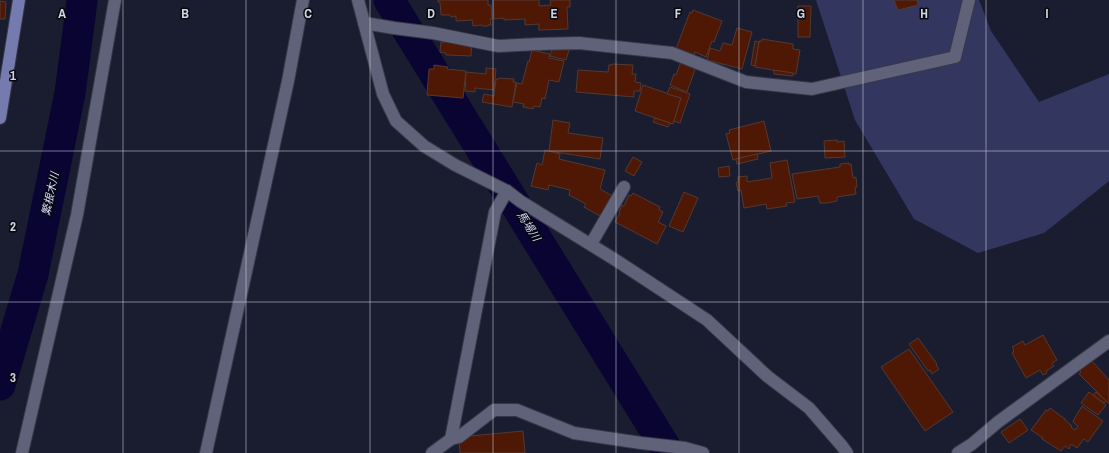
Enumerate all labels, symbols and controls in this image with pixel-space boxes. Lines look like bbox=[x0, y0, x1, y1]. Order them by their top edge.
text: A bbox=[58, 5, 66, 22]
text: B bbox=[181, 5, 189, 22]
text: C bbox=[304, 5, 312, 22]
text: D bbox=[427, 5, 435, 22]
text: E bbox=[550, 5, 558, 22]
text: F bbox=[675, 5, 682, 22]
text: G bbox=[797, 5, 805, 22]
text: H bbox=[920, 5, 928, 22]
text: I bbox=[1046, 5, 1049, 22]
text: 1 bbox=[10, 67, 16, 84]
water label: 繁根木川 bbox=[39, 170, 62, 217]
water label: 馬場川 bbox=[514, 208, 544, 245]
text: 2 bbox=[10, 218, 16, 235]
text: 3 bbox=[10, 369, 16, 386]

